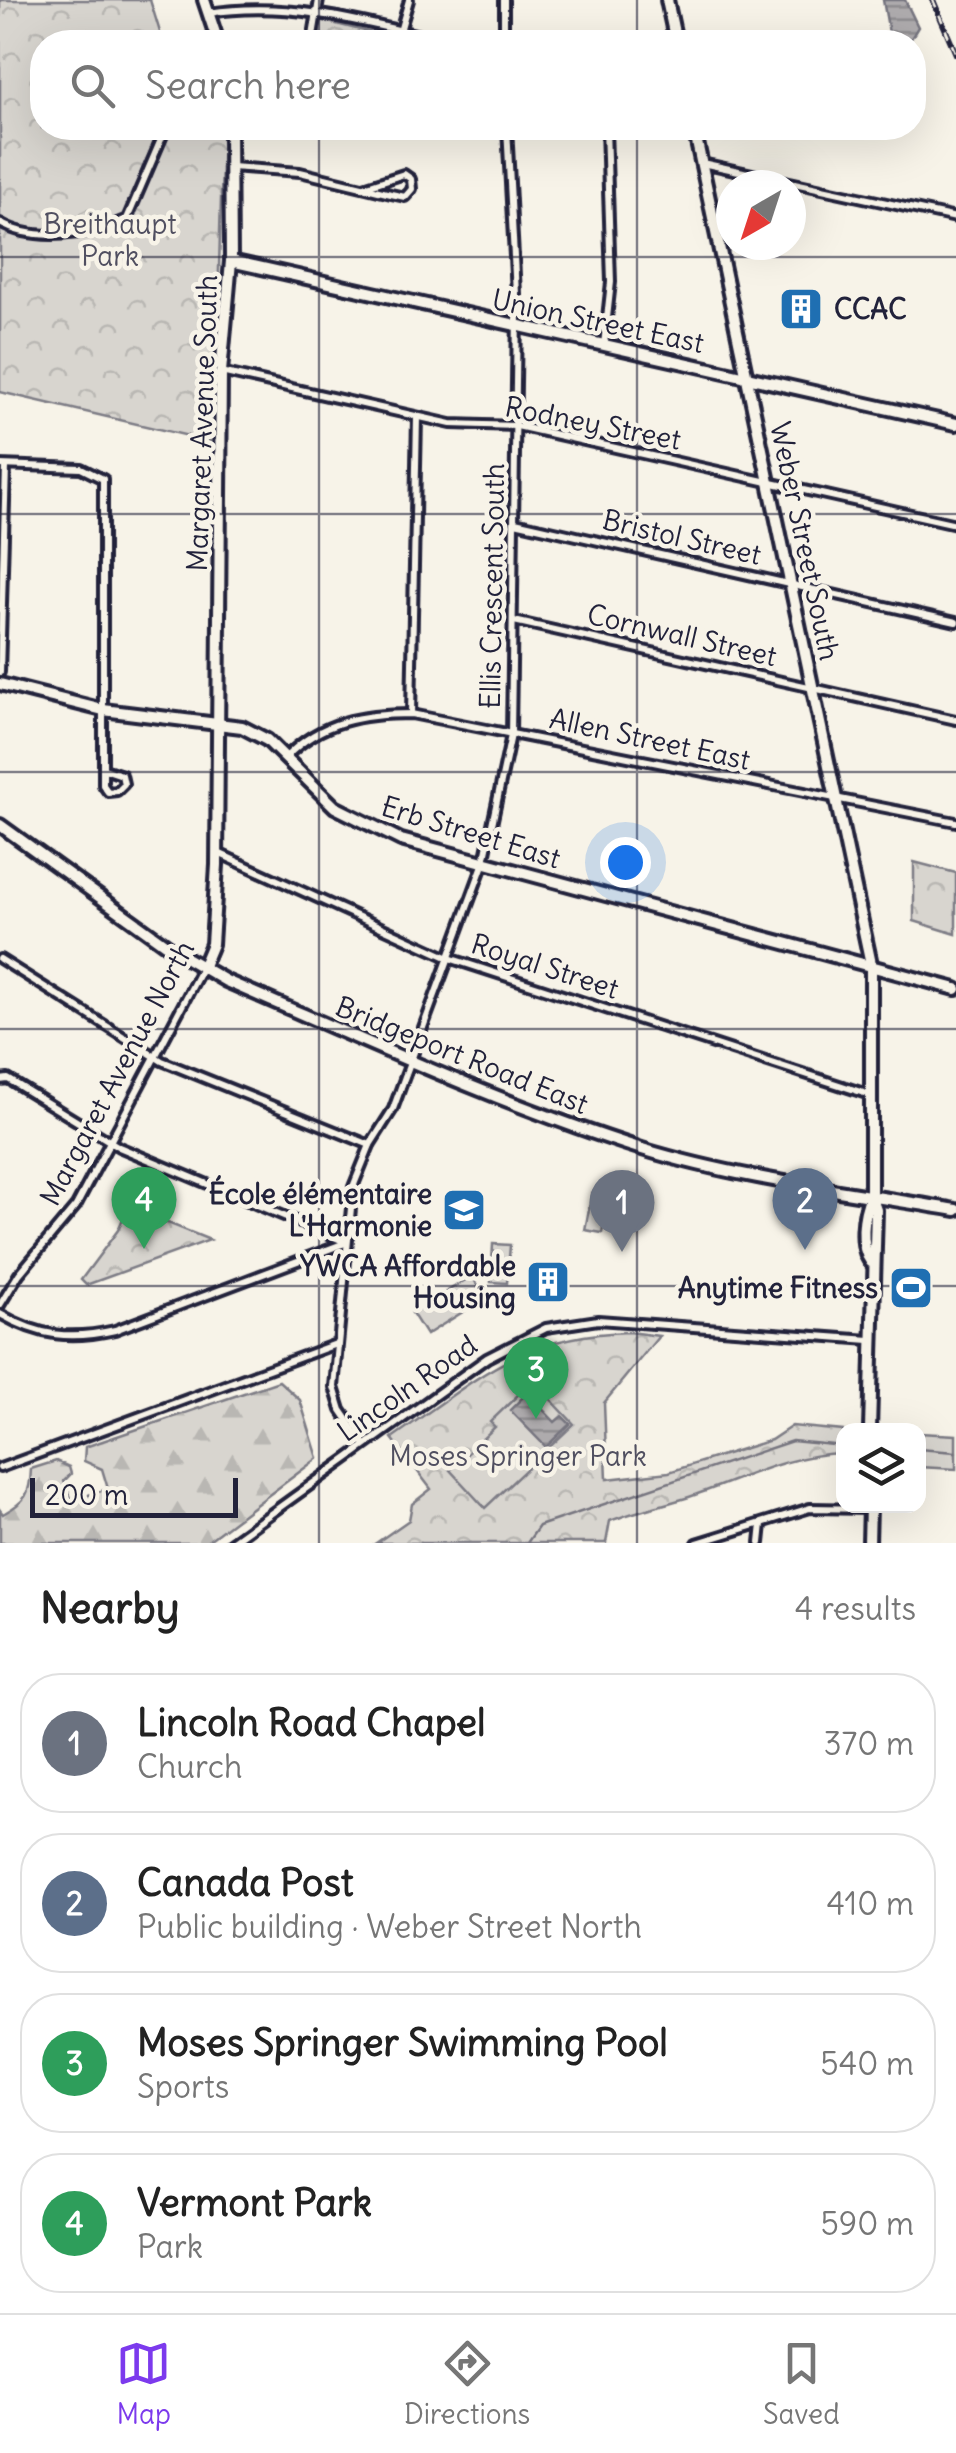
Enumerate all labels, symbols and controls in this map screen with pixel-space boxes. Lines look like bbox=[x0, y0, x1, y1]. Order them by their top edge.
search box bbox=[30, 30, 926, 140]
icon: search bbox=[65, 58, 120, 113]
text: Search here bbox=[145, 62, 351, 109]
north arrow bbox=[716, 170, 806, 260]
park label: Breithaupt Park bbox=[43, 206, 177, 274]
street label: Margaret Avenue South bbox=[179, 274, 225, 572]
street label: Union Street East bbox=[489, 281, 707, 361]
building icon: CCAC bbox=[778, 286, 824, 332]
place label: CCAC bbox=[834, 291, 907, 327]
street label: Rodney Street bbox=[502, 388, 684, 458]
street label: Weber Street South bbox=[762, 419, 848, 663]
street label: Ellis Crescent South bbox=[472, 463, 512, 709]
street label: Bristol Street bbox=[599, 501, 765, 573]
street label: Cornwall Street bbox=[584, 596, 780, 674]
street label: Allen Street East bbox=[546, 700, 754, 778]
street label: Erb Street East bbox=[377, 788, 565, 876]
your location bbox=[600, 837, 651, 888]
street label: Royal Street bbox=[467, 925, 623, 1007]
street label: Margaret Avenue North bbox=[32, 934, 202, 1212]
street label: Bridgeport Road East bbox=[331, 988, 593, 1122]
pin: 4 bbox=[112, 1166, 176, 1249]
pin: 2 bbox=[772, 1168, 838, 1250]
pin: 1 bbox=[590, 1170, 654, 1252]
place label: École élémentaire L'Harmonie bbox=[209, 1175, 432, 1244]
school or university icon: École élémentaire L'Harmonie bbox=[441, 1187, 487, 1233]
place label: YWCA Affordable Housing bbox=[299, 1248, 516, 1316]
building icon: YWCA Affordable Housing bbox=[525, 1259, 571, 1305]
sports icon: Anytime Fitness bbox=[888, 1265, 934, 1311]
place label: Anytime Fitness bbox=[678, 1270, 878, 1306]
street label: Lincoln Road bbox=[330, 1327, 484, 1449]
pin: 3 bbox=[504, 1336, 568, 1419]
map controls bbox=[836, 1423, 926, 1513]
button: layers bbox=[836, 1423, 926, 1513]
park label: Moses Springer Park bbox=[389, 1438, 647, 1474]
scale bar bbox=[30, 1473, 238, 1518]
text: 200 m bbox=[45, 1477, 128, 1513]
text: Nearby bbox=[40, 1582, 179, 1634]
text: 4 results bbox=[795, 1588, 916, 1629]
text: Lincoln Road Chapel bbox=[137, 1699, 486, 1746]
text: 1 bbox=[68, 1723, 81, 1764]
text: 370 m bbox=[823, 1723, 914, 1764]
text: Church bbox=[137, 1746, 243, 1787]
text: Canada Post bbox=[137, 1859, 354, 1906]
text: 2 bbox=[66, 1883, 83, 1924]
text: 410 m bbox=[826, 1883, 914, 1924]
text: Public building · Weber Street North bbox=[137, 1906, 642, 1947]
text: Moses Springer Swimming Pool bbox=[137, 2019, 668, 2066]
text: 3 bbox=[65, 2043, 84, 2084]
text: 540 m bbox=[820, 2043, 914, 2084]
text: Sports bbox=[137, 2066, 229, 2107]
text: Vermont Park bbox=[137, 2179, 372, 2226]
text: 4 bbox=[65, 2203, 84, 2244]
text: 590 m bbox=[820, 2203, 914, 2244]
text: Park bbox=[137, 2226, 203, 2267]
tab: Map bbox=[116, 2336, 171, 2432]
tab: Directions bbox=[404, 2336, 530, 2432]
tab: Saved bbox=[763, 2336, 840, 2432]

